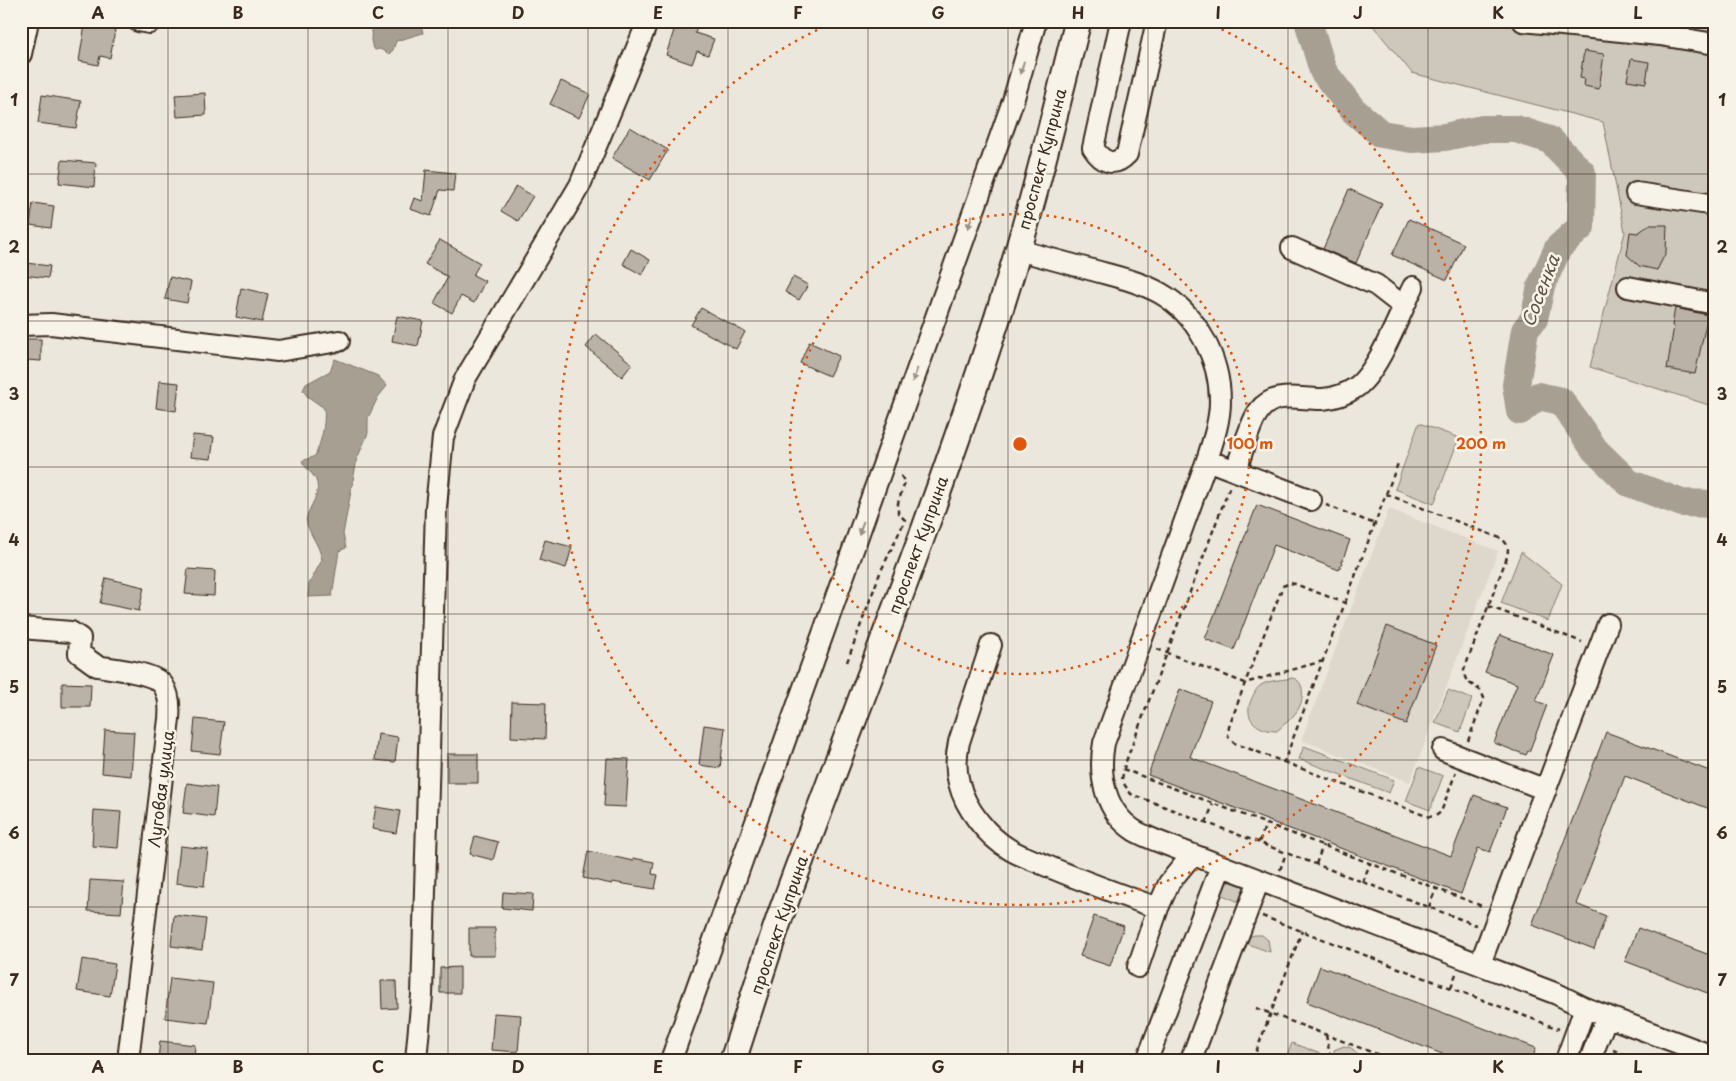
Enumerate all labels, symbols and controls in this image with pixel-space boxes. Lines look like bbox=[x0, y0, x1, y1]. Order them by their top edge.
text: A bbox=[92, 0, 105, 24]
text: B bbox=[233, 0, 244, 24]
text: C bbox=[372, 0, 384, 24]
text: D bbox=[512, 0, 524, 24]
text: E bbox=[653, 0, 663, 24]
text: F bbox=[793, 0, 803, 24]
text: G bbox=[931, 0, 945, 24]
text: H bbox=[1072, 0, 1084, 24]
text: I bbox=[1215, 0, 1221, 24]
text: J bbox=[1353, 0, 1363, 24]
text: K bbox=[1492, 0, 1504, 24]
text: L bbox=[1633, 0, 1643, 24]
one-way arrow bbox=[1018, 61, 1026, 76]
street label: проспект Куприна bbox=[1011, 85, 1071, 232]
text: 1 bbox=[10, 87, 18, 111]
text: 1 bbox=[1718, 87, 1726, 111]
one-way arrow bbox=[966, 215, 974, 230]
text: 2 bbox=[8, 234, 20, 258]
text: 2 bbox=[1716, 234, 1728, 258]
water label: Сосенка bbox=[1514, 250, 1566, 330]
one-way arrow bbox=[911, 368, 919, 383]
text: 3 bbox=[9, 381, 19, 405]
text: 3 bbox=[1717, 381, 1727, 405]
text: 100 m bbox=[1227, 431, 1273, 454]
text: 200 m bbox=[1456, 431, 1506, 454]
centre of rings bbox=[1011, 435, 1029, 453]
street label: проспект Куприна bbox=[881, 472, 953, 617]
one-way arrow bbox=[857, 521, 865, 536]
text: 4 bbox=[9, 527, 20, 551]
text: 4 bbox=[1717, 527, 1728, 551]
text: 5 bbox=[9, 674, 19, 698]
text: 5 bbox=[1717, 674, 1727, 698]
street label: Луговая улица bbox=[141, 729, 179, 849]
text: 6 bbox=[8, 820, 20, 844]
text: 6 bbox=[1716, 820, 1728, 844]
street label: проспект Куприна bbox=[743, 852, 813, 997]
text: 7 bbox=[9, 967, 19, 991]
text: 7 bbox=[1717, 967, 1727, 991]
text: A bbox=[92, 1054, 105, 1078]
text: B bbox=[233, 1054, 244, 1078]
text: C bbox=[372, 1054, 384, 1078]
text: D bbox=[512, 1054, 524, 1078]
text: E bbox=[653, 1054, 663, 1078]
text: F bbox=[793, 1054, 803, 1078]
text: G bbox=[931, 1054, 945, 1078]
text: H bbox=[1072, 1054, 1084, 1078]
text: I bbox=[1215, 1054, 1221, 1078]
text: J bbox=[1353, 1054, 1363, 1078]
text: K bbox=[1492, 1054, 1504, 1078]
text: L bbox=[1633, 1054, 1643, 1078]

